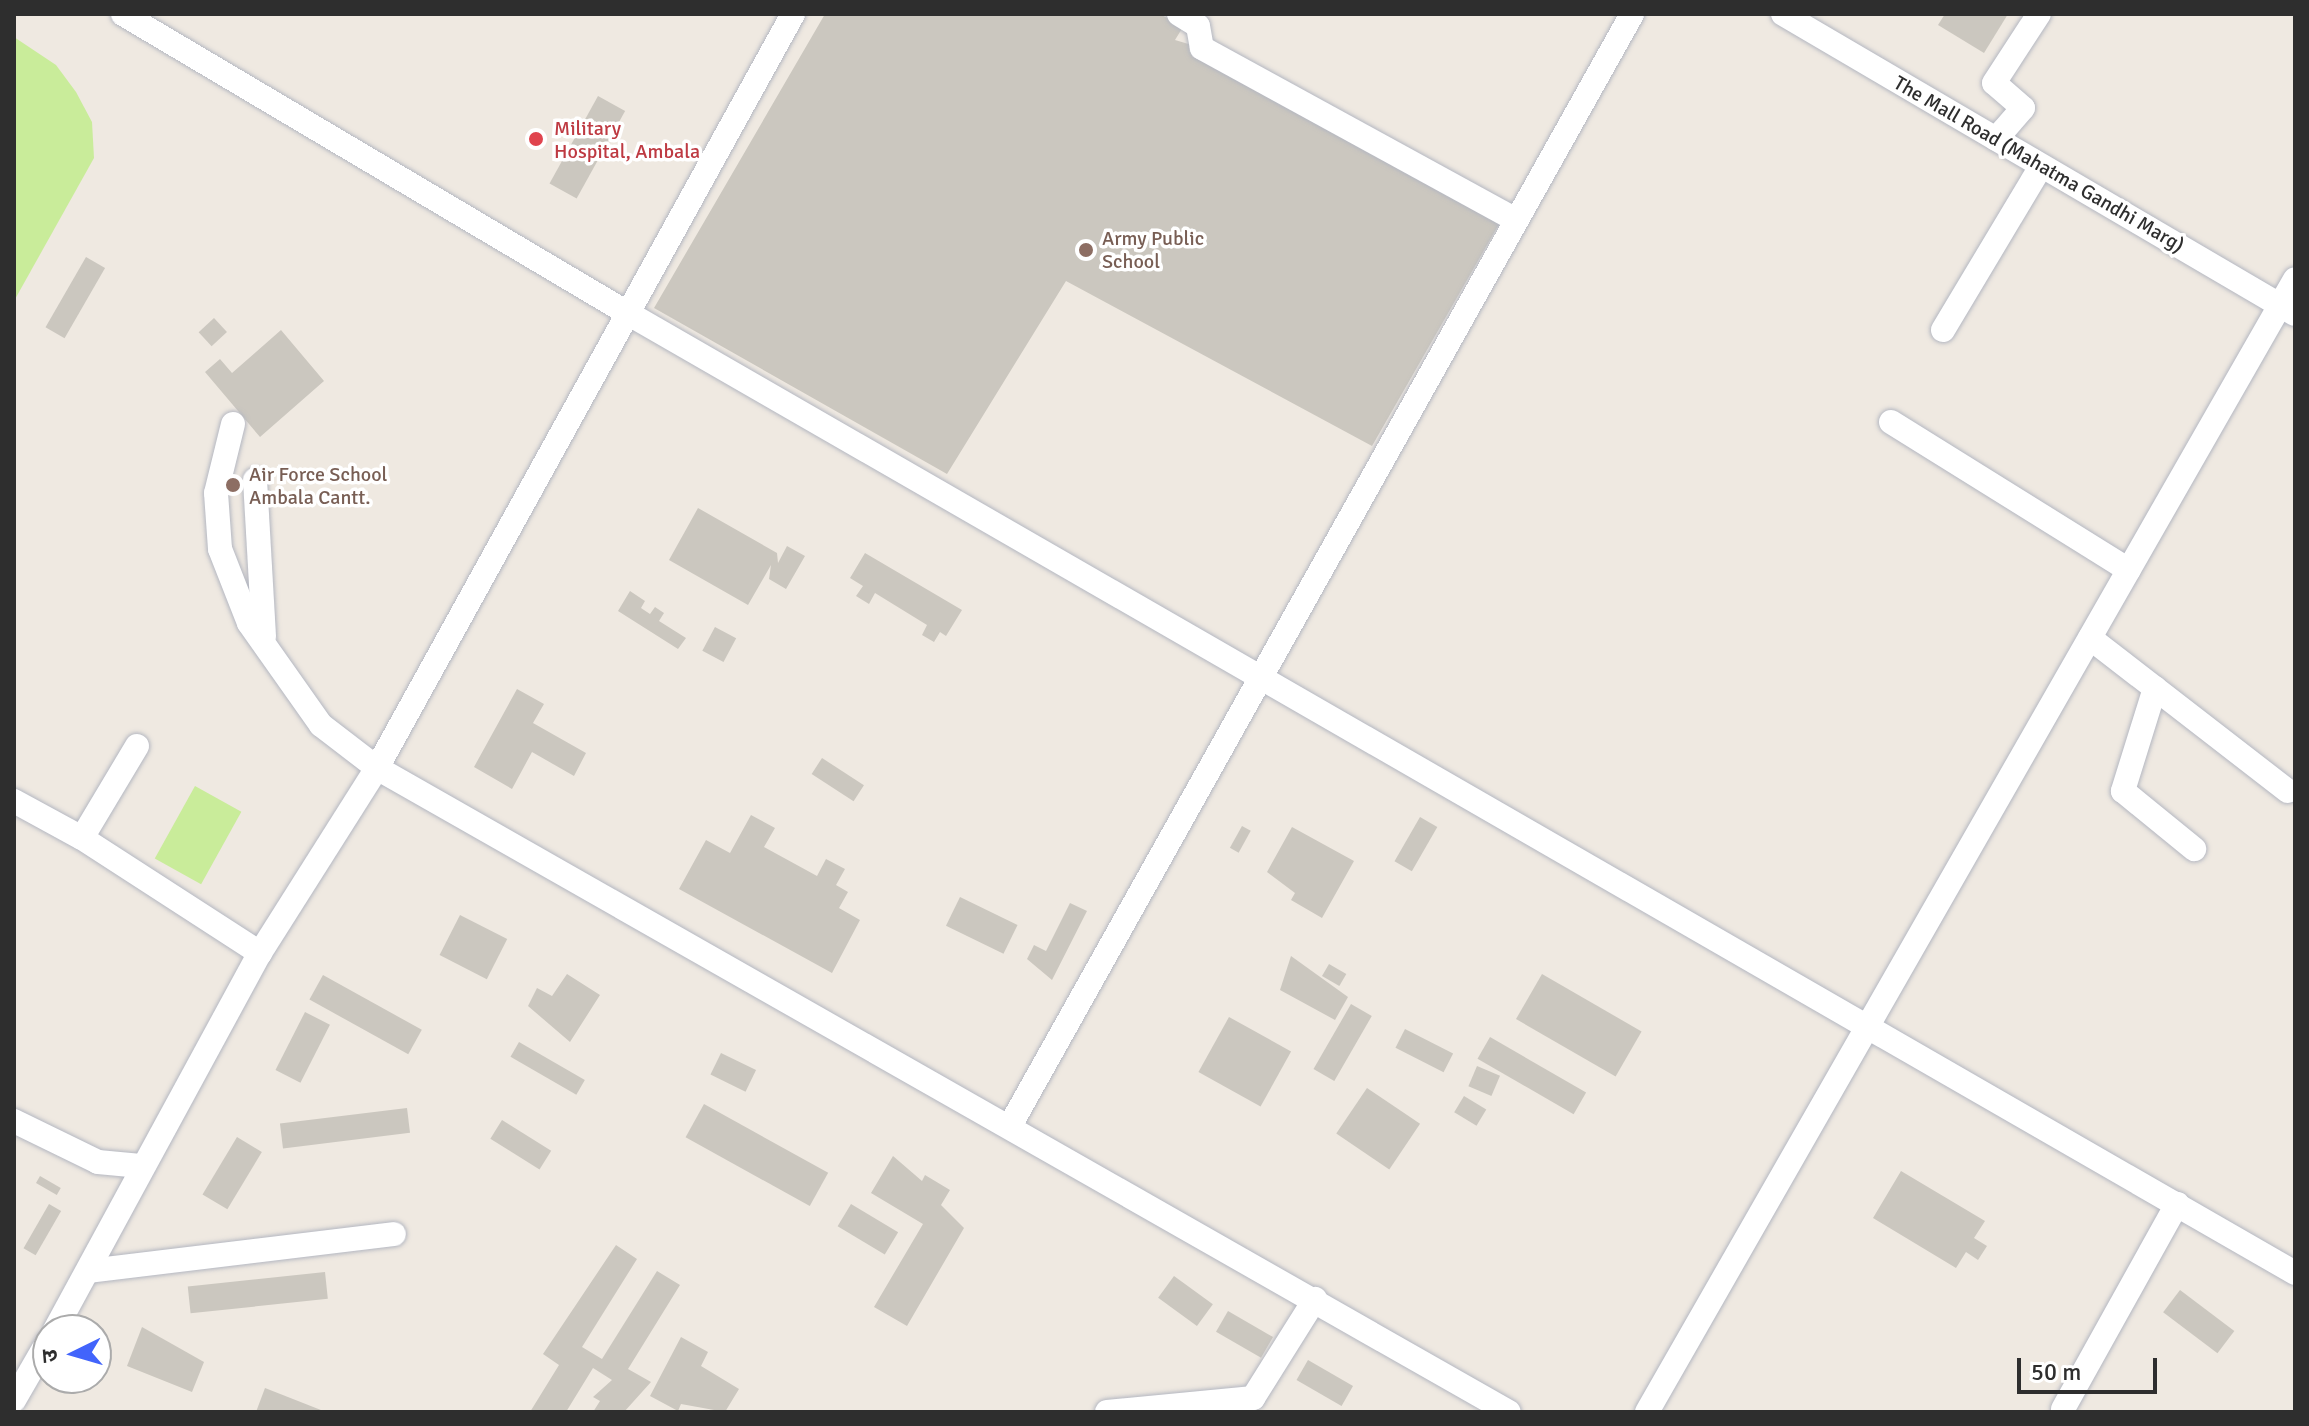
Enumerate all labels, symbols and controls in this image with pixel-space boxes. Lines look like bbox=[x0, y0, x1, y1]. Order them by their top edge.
street label: The Mall Road (Mahatma Gandhi Marg) bbox=[1889, 71, 2189, 257]
place label: Military Hospital, Ambala bbox=[554, 116, 700, 163]
marker: Military Hospital, Ambala bbox=[525, 128, 547, 150]
place label: Army Public School bbox=[1102, 226, 1204, 273]
marker: Army Public School bbox=[1077, 241, 1095, 259]
place label: Air Force School Ambala Cantt. bbox=[249, 462, 387, 509]
marker: Air Force School Ambala Cantt. bbox=[224, 476, 242, 494]
north arrow bbox=[32, 1314, 112, 1394]
scale bar bbox=[2021, 1342, 2161, 1392]
text: उ bbox=[36, 1348, 64, 1364]
text: 50 m bbox=[2031, 1357, 2081, 1387]

